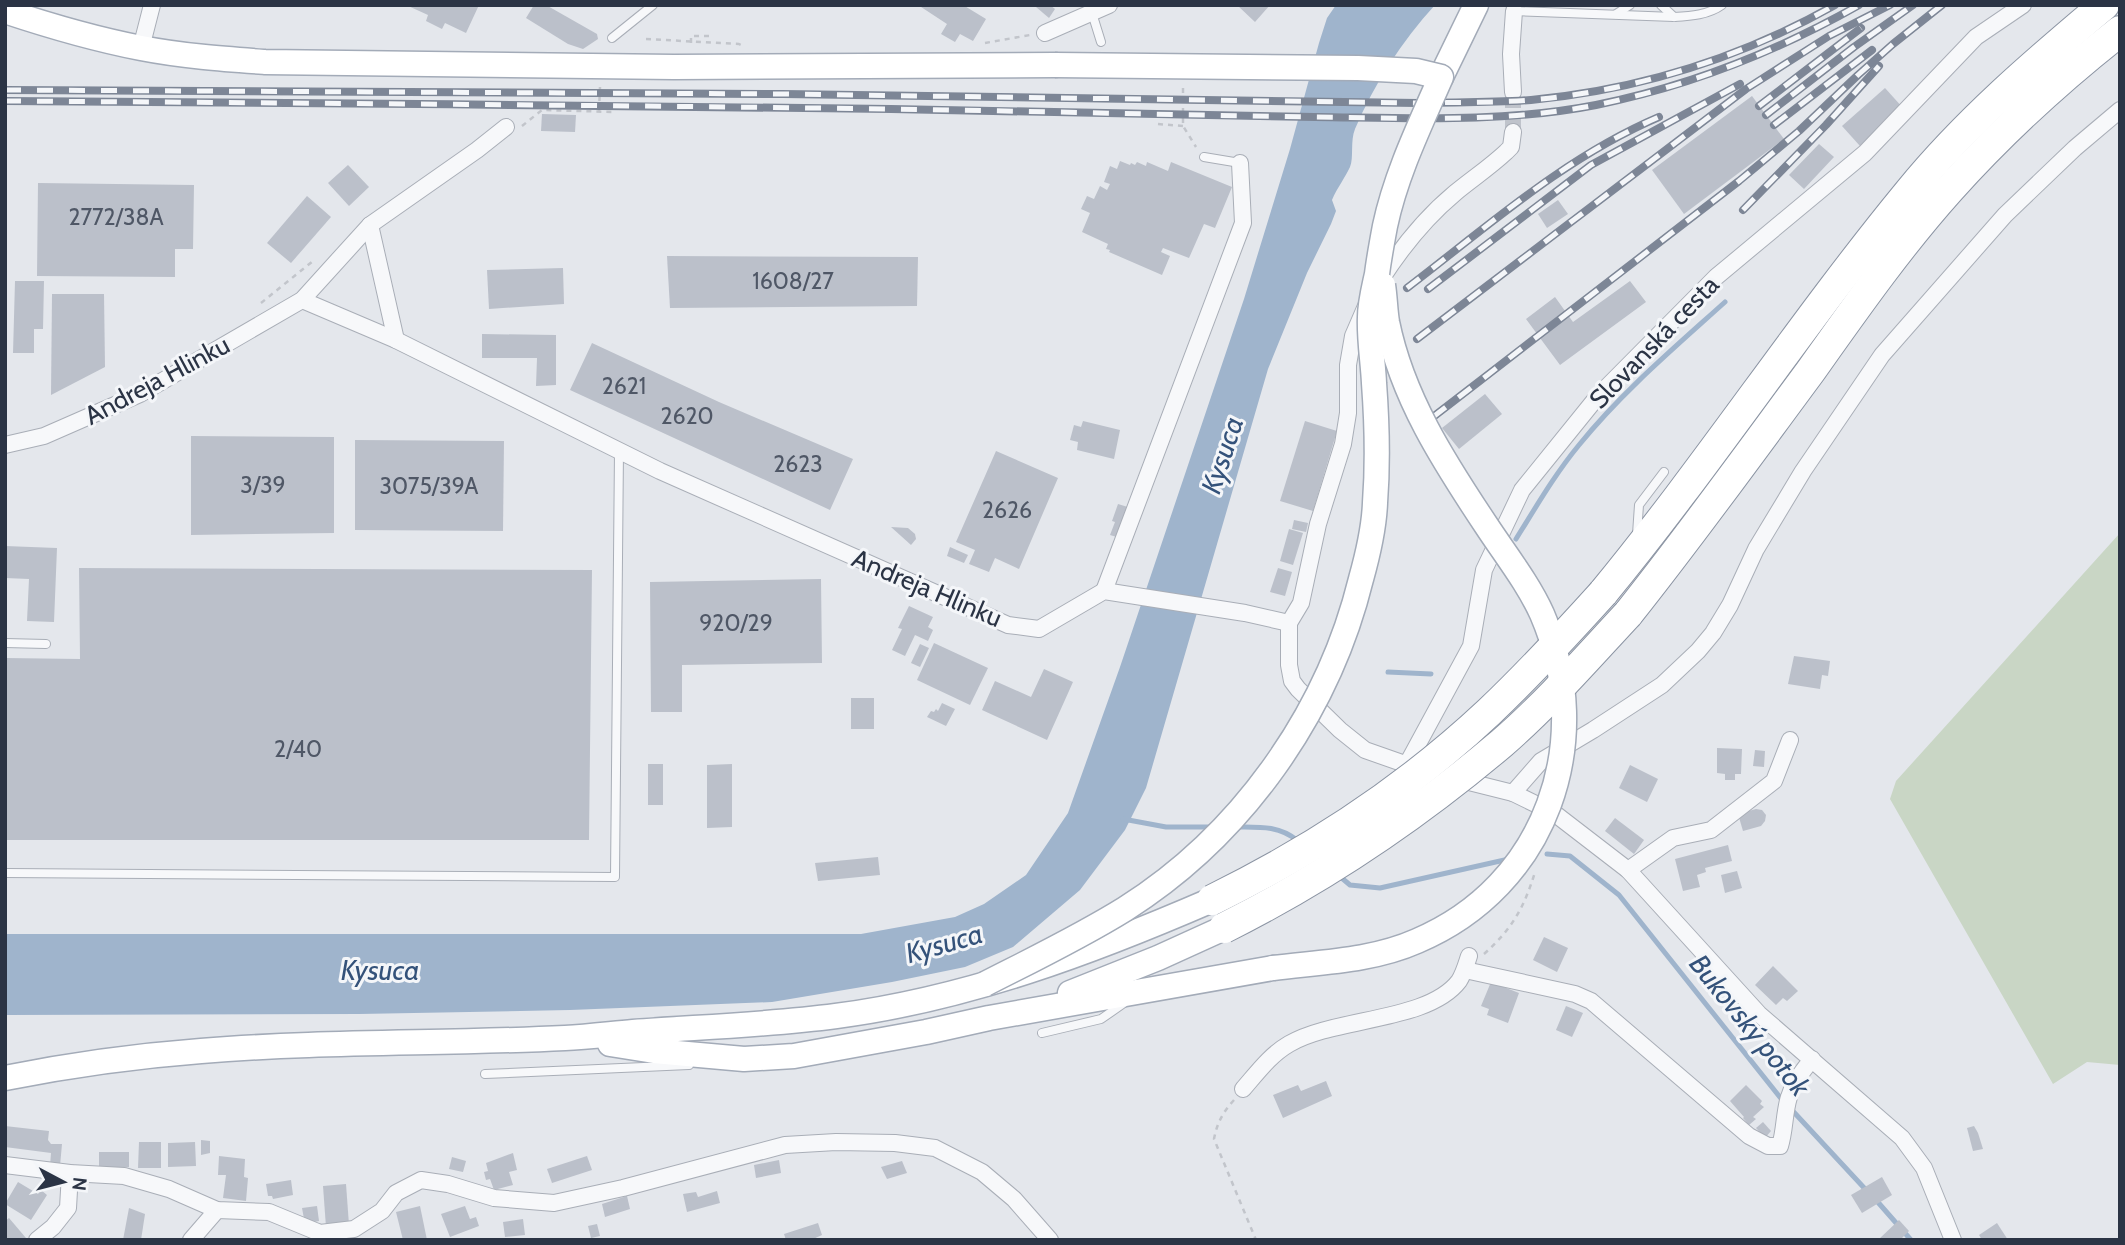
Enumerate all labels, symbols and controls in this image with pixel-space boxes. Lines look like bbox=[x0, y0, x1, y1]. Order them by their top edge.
house number: 2772/38A bbox=[68, 203, 164, 231]
house number: 1608/27 bbox=[752, 267, 834, 295]
street label: Slovanská cesta bbox=[1583, 269, 1726, 415]
street label: Andreja Hlinku bbox=[79, 328, 235, 432]
house number: 2621 bbox=[602, 372, 646, 400]
house number: 2620 bbox=[660, 402, 714, 430]
water label: Kysuca bbox=[1194, 412, 1250, 498]
house number: 2623 bbox=[773, 450, 823, 478]
house number: 3/39 bbox=[240, 471, 286, 499]
house number: 3075/39A bbox=[380, 472, 478, 500]
house number: 2626 bbox=[982, 496, 1032, 524]
street label: Andreja Hlinku bbox=[847, 542, 1007, 634]
house number: 920/29 bbox=[699, 609, 773, 637]
house number: 2/40 bbox=[274, 735, 322, 763]
water label: Kysuca bbox=[902, 916, 986, 970]
water label: Bukovský potok bbox=[1682, 947, 1818, 1104]
water label: Kysuca bbox=[341, 953, 419, 987]
north arrow bbox=[28, 1147, 98, 1217]
text: N bbox=[67, 1176, 92, 1192]

